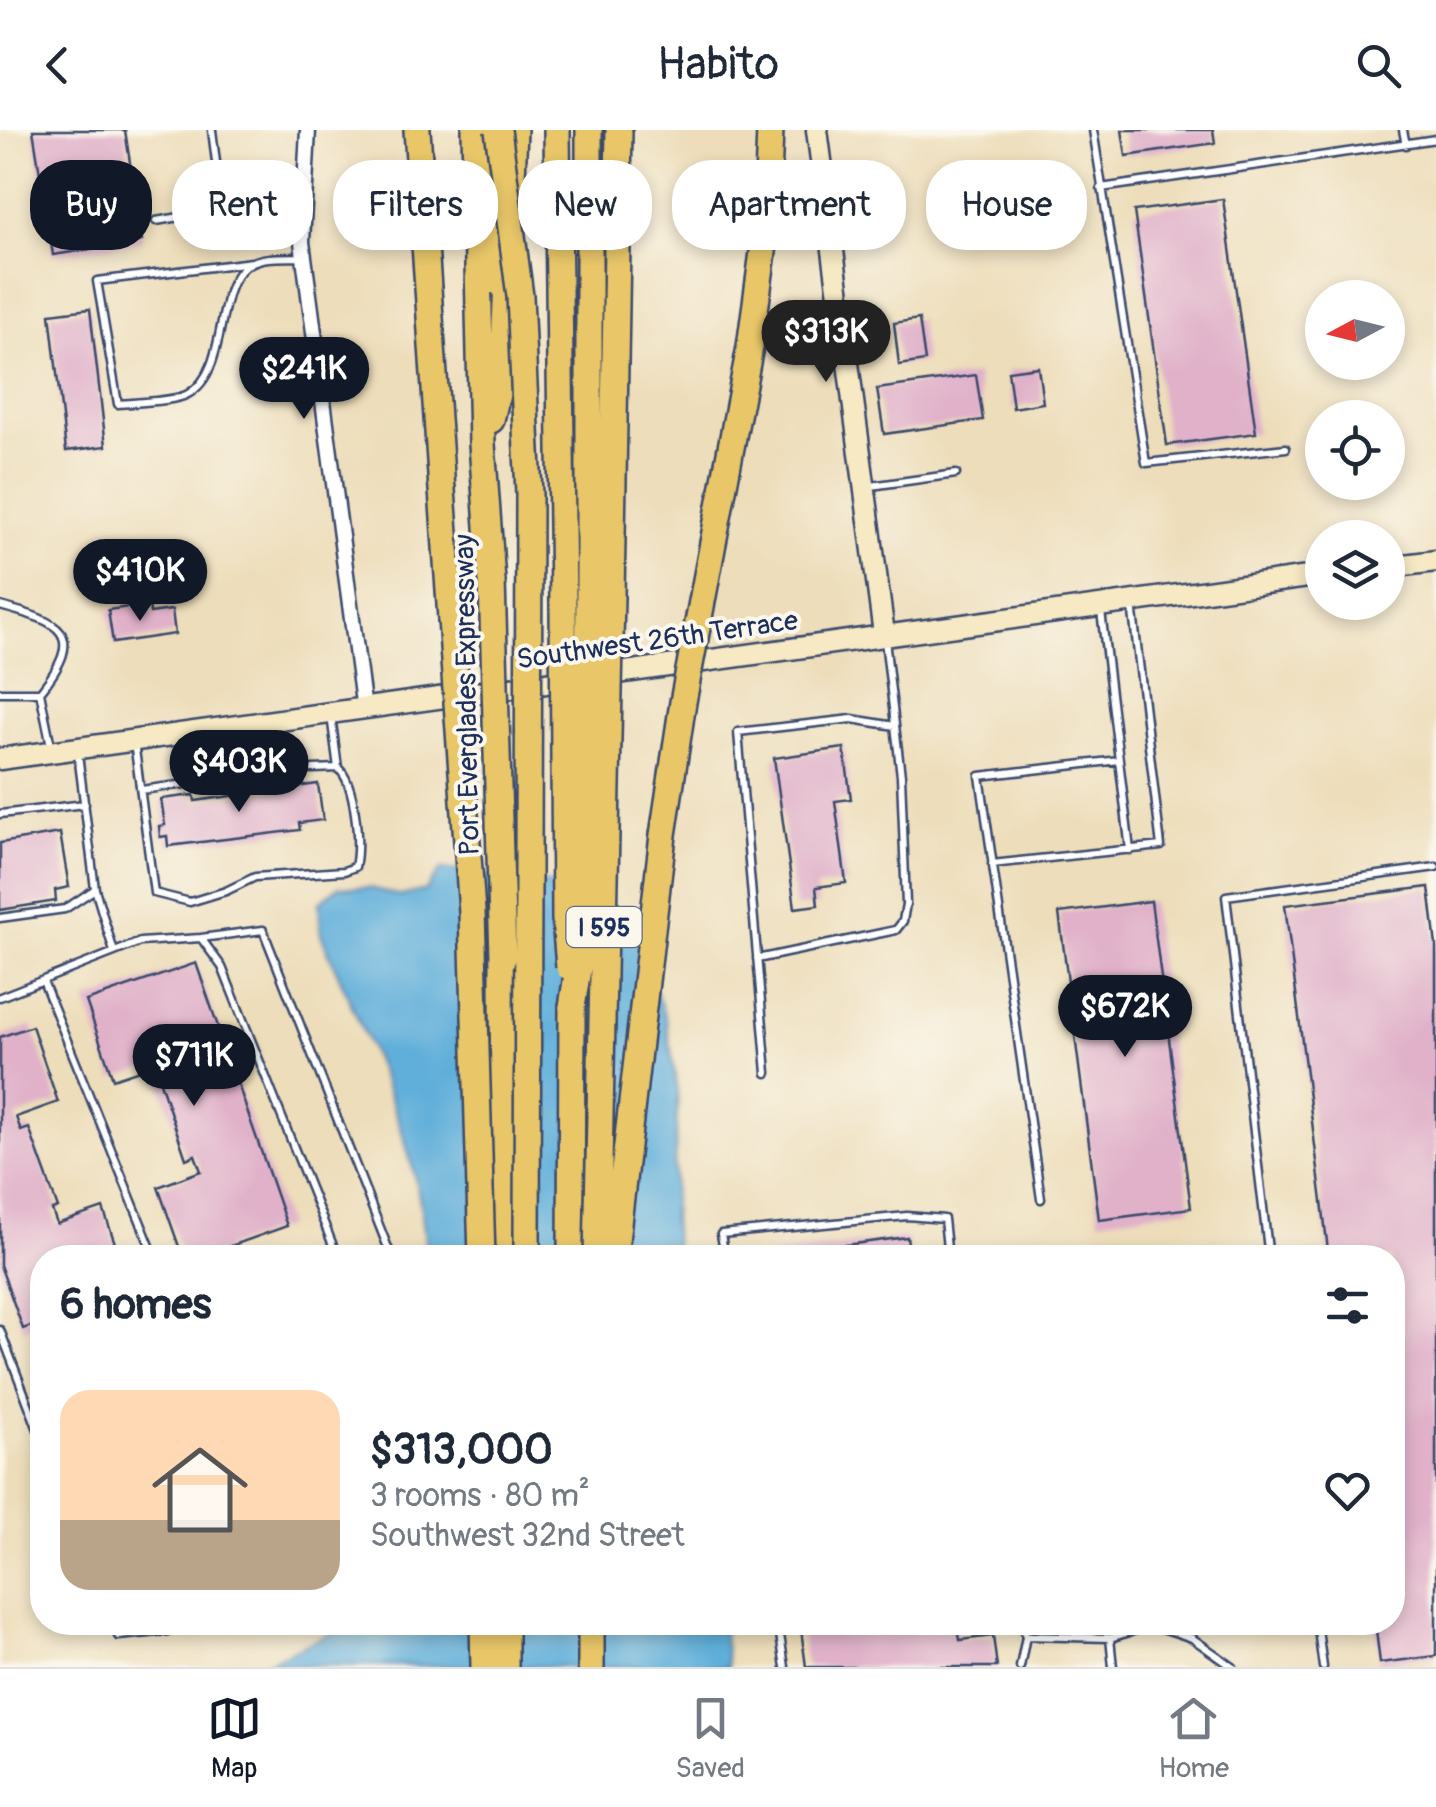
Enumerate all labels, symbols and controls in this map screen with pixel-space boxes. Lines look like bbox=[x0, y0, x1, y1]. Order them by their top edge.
text: Habito bbox=[657, 37, 779, 93]
icon: back bbox=[30, 38, 85, 93]
icon: search bbox=[1351, 38, 1406, 93]
chip: Buy bbox=[30, 160, 152, 250]
chip: Rent bbox=[172, 160, 313, 250]
chip: Filters bbox=[333, 160, 498, 250]
chip: New bbox=[518, 160, 652, 250]
chip: Apartment bbox=[672, 160, 906, 250]
chip: House bbox=[926, 160, 1087, 250]
north arrow bbox=[1305, 280, 1405, 380]
map controls bbox=[1305, 280, 1405, 620]
pin: $313K bbox=[756, 300, 896, 385]
text: $313K bbox=[784, 312, 868, 352]
pin: $241K bbox=[234, 337, 374, 422]
text: $241K bbox=[261, 349, 347, 389]
button: locate bbox=[1305, 400, 1405, 500]
button: layers bbox=[1305, 520, 1405, 620]
street label: Port Everglades Expressway bbox=[447, 534, 488, 856]
pin: $410K bbox=[70, 539, 210, 624]
text: $410K bbox=[95, 551, 185, 591]
street label: Southwest 26th Terrace bbox=[514, 603, 800, 678]
pin: $403K bbox=[169, 730, 309, 815]
text: $403K bbox=[192, 742, 286, 782]
road number: I 595 bbox=[566, 907, 642, 947]
pin: $672K bbox=[1055, 975, 1195, 1060]
text: $672K bbox=[1080, 987, 1170, 1027]
pin: $711K bbox=[124, 1024, 264, 1109]
text: $711K bbox=[155, 1036, 233, 1076]
icon: filters bbox=[1320, 1278, 1375, 1333]
text: 6 homes bbox=[60, 1279, 211, 1331]
text: $313,000 bbox=[370, 1424, 553, 1476]
icon: home bbox=[140, 1430, 260, 1550]
icon: heart bbox=[1320, 1463, 1375, 1518]
text: 3 rooms · 80 m² bbox=[370, 1476, 590, 1516]
text: Southwest 32nd Street bbox=[370, 1516, 685, 1556]
tab: Map bbox=[207, 1691, 262, 1786]
tab: Saved bbox=[675, 1691, 745, 1786]
tab: Home bbox=[1159, 1691, 1229, 1786]

